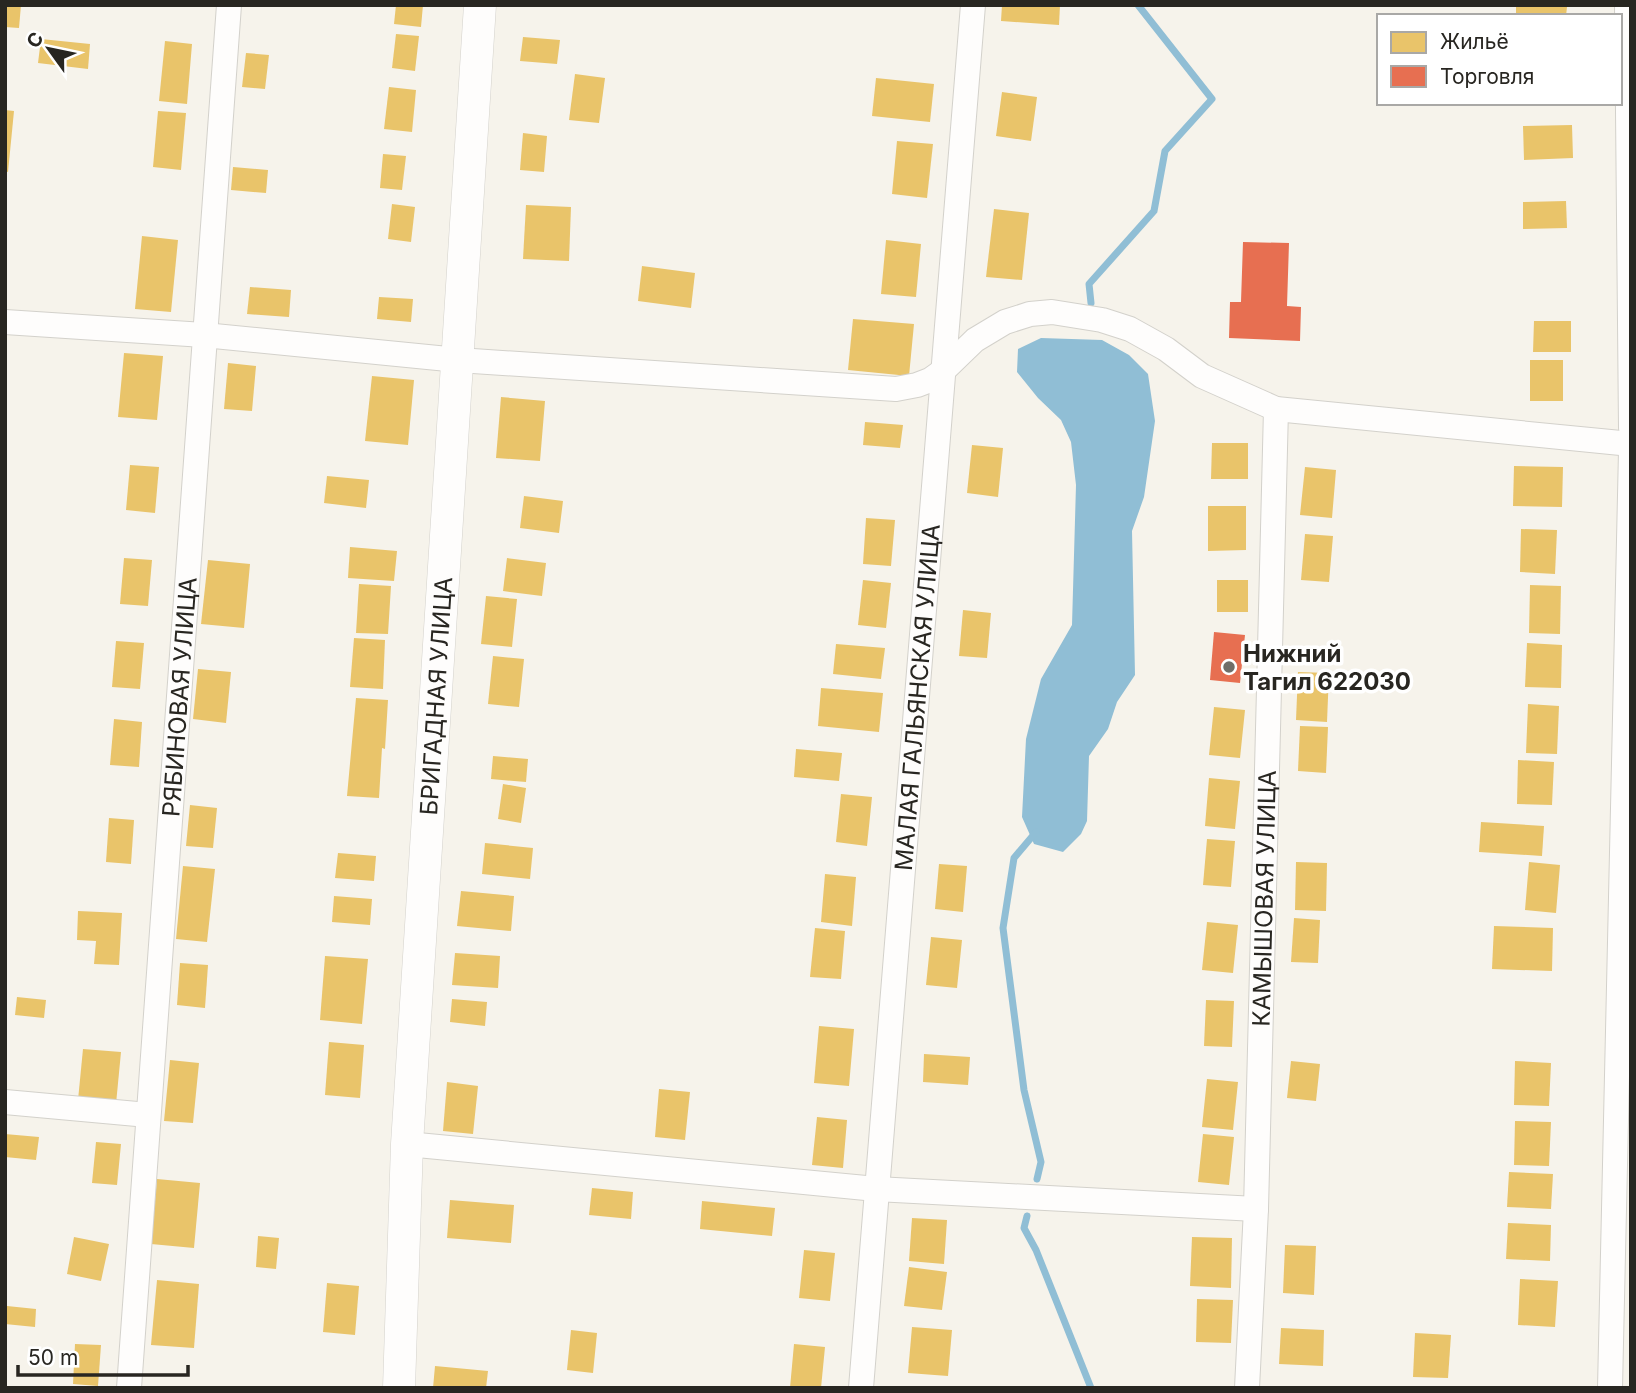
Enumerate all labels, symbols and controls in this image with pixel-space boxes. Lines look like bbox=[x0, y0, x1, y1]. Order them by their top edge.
north arrow bbox=[14, 14, 84, 84]
legend bbox=[1377, 14, 1622, 105]
text: С bbox=[22, 28, 49, 52]
text: Жильё bbox=[1440, 29, 1509, 54]
text: Торговля bbox=[1440, 64, 1534, 89]
street label: МАЛАЯ ГАЛЬЯНСКАЯ УЛИЦА bbox=[888, 523, 945, 872]
street label: РЯБИНОВАЯ УЛИЦА bbox=[156, 576, 202, 818]
street label: БРИГАДНАЯ УЛИЦА bbox=[414, 576, 458, 816]
place label: Нижний Тагил 622030 bbox=[1243, 639, 1411, 696]
marker: Нижний Тагил 622030 bbox=[1221, 659, 1237, 675]
street label: КАМЫШОВАЯ УЛИЦА bbox=[1246, 770, 1281, 1027]
scale bar bbox=[18, 1334, 187, 1378]
text: 50 m bbox=[28, 1345, 78, 1370]

